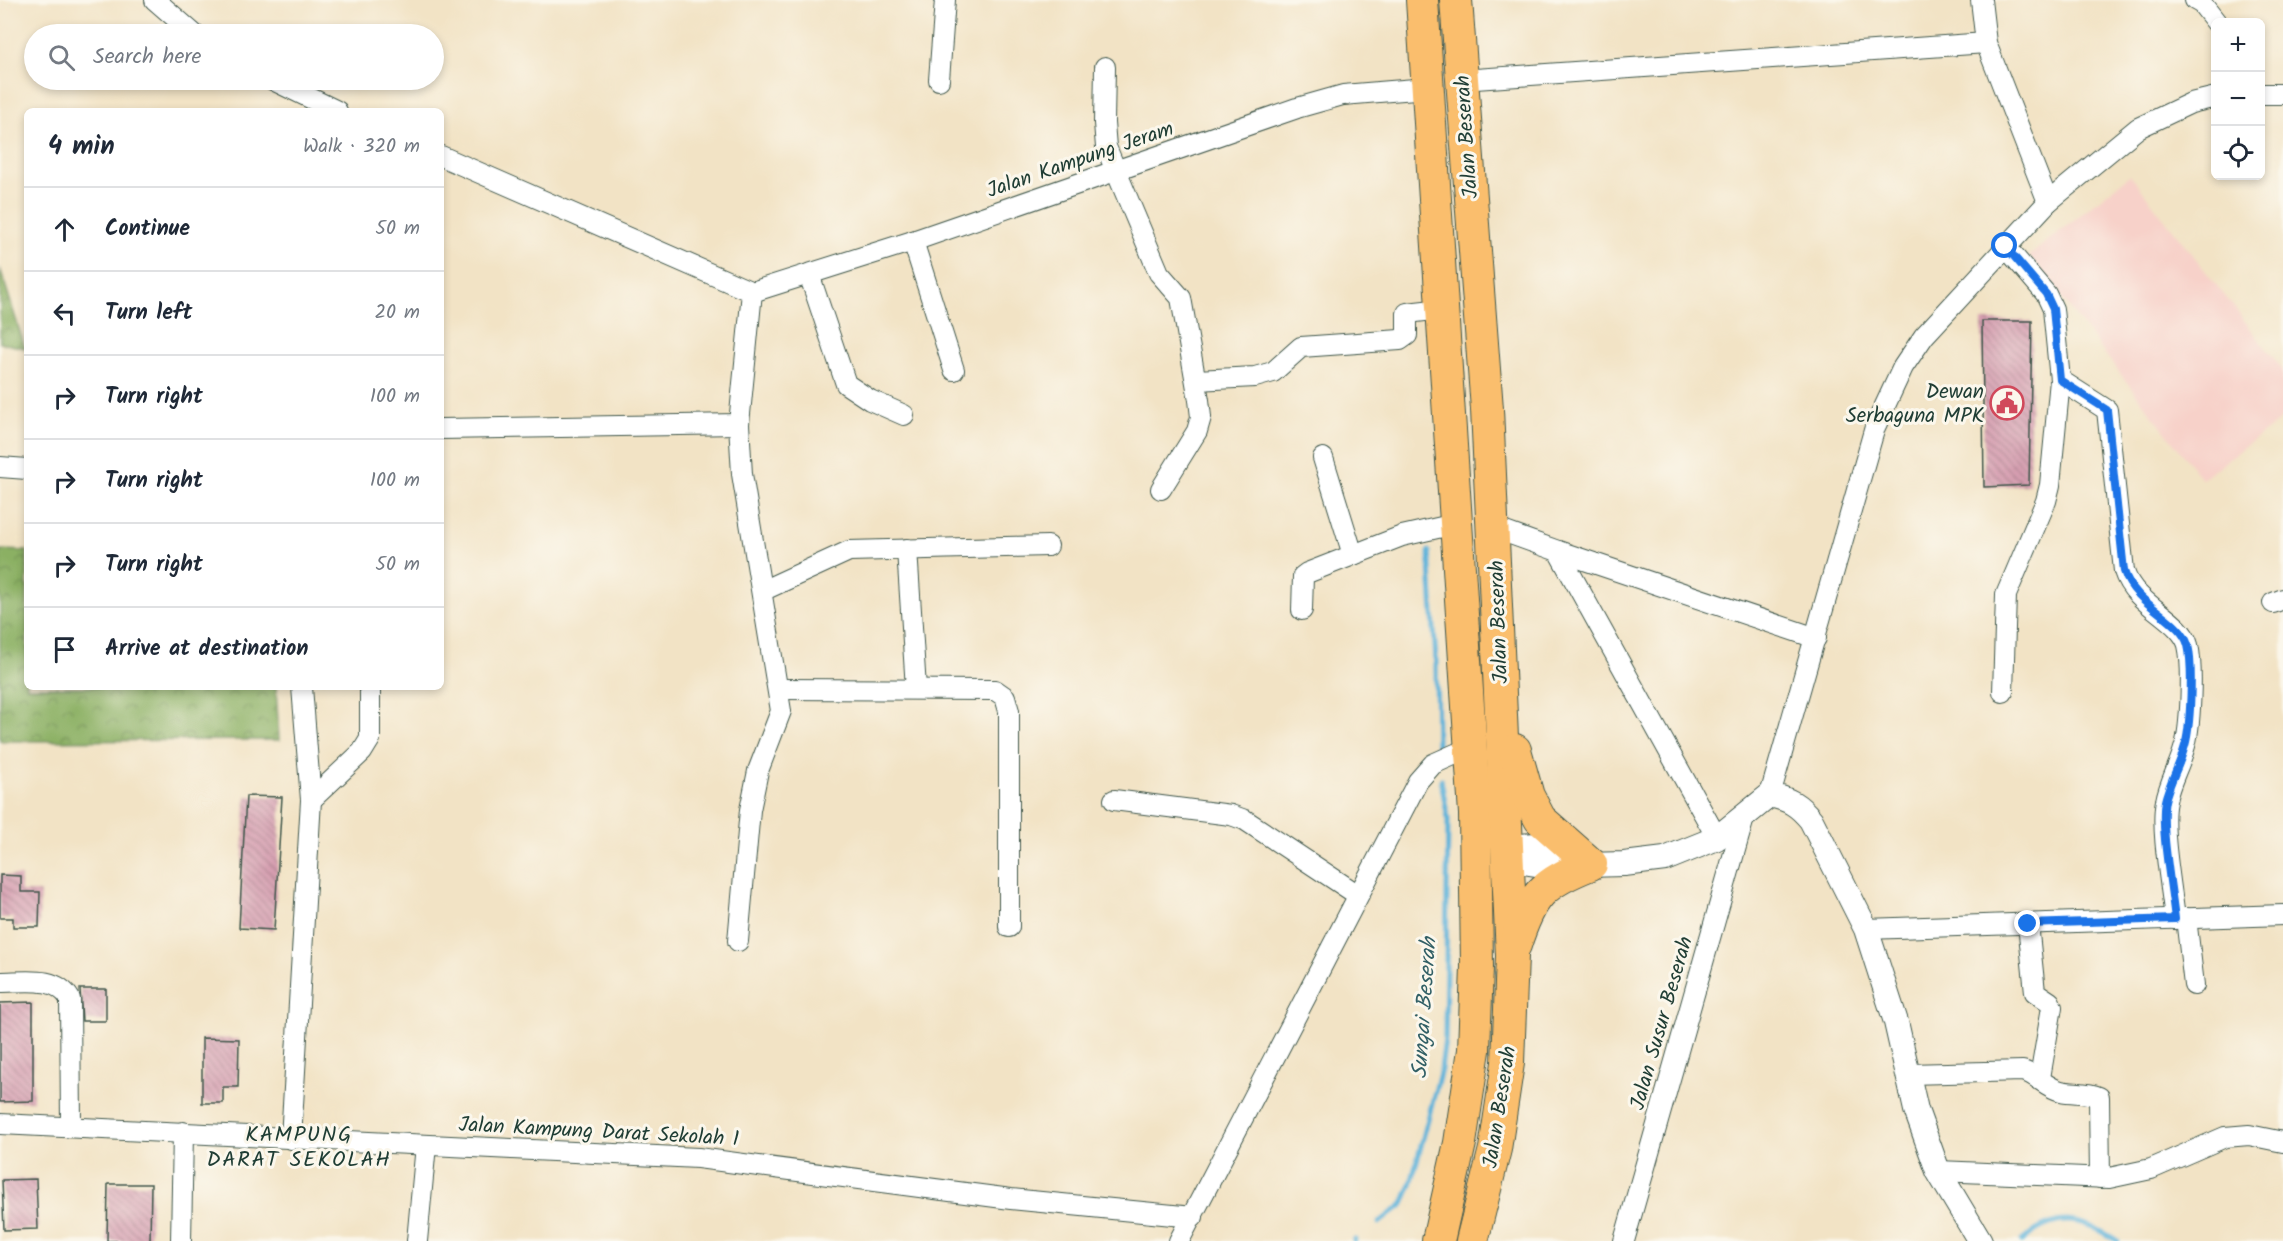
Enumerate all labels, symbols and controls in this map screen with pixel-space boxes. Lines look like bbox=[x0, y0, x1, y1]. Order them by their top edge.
map controls bbox=[2211, 18, 2265, 180]
button: + bbox=[2211, 18, 2265, 72]
search box bbox=[24, 24, 444, 90]
text: Search here bbox=[93, 40, 201, 75]
icon: search bbox=[45, 41, 78, 74]
button: − bbox=[2211, 72, 2265, 126]
street label: Jalan Beserah bbox=[1447, 74, 1488, 200]
street label: Jalan Kampung Jeram bbox=[983, 113, 1178, 208]
text: 4 min bbox=[48, 126, 115, 168]
button: locate bbox=[2211, 126, 2265, 180]
text: Walk · 320 m bbox=[303, 131, 420, 163]
text: Continue bbox=[105, 212, 190, 247]
icon: ahead bbox=[48, 213, 81, 246]
text: 50 m bbox=[375, 213, 420, 245]
route start bbox=[1991, 232, 2017, 258]
text: Turn left bbox=[105, 296, 192, 331]
icon: left bbox=[48, 297, 81, 330]
text: 20 m bbox=[374, 297, 420, 329]
place label: Dewan Serbaguna MPK bbox=[1846, 376, 1985, 433]
text: Turn right bbox=[105, 380, 203, 415]
icon: right bbox=[48, 381, 81, 414]
text: 100 m bbox=[370, 381, 420, 413]
public building icon: Dewan Serbaguna MPK bbox=[1989, 385, 2025, 421]
text: Turn right bbox=[105, 464, 203, 499]
icon: right bbox=[48, 465, 81, 498]
text: 100 m bbox=[370, 465, 420, 497]
text: Turn right bbox=[105, 548, 203, 583]
icon: right bbox=[48, 549, 81, 582]
text: 50 m bbox=[375, 549, 420, 581]
street label: Jalan Beserah bbox=[1481, 560, 1518, 684]
text: Arrive at destination bbox=[105, 632, 308, 667]
icon: arrive bbox=[48, 633, 81, 666]
route end bbox=[2014, 910, 2040, 936]
street label: Jalan Susur Beserah bbox=[1622, 933, 1703, 1114]
water label: Sungai Beserah bbox=[1403, 934, 1448, 1080]
street label: Jalan Beserah bbox=[1475, 1044, 1526, 1171]
street label: Jalan Kampung Darat Sekolah 1 bbox=[458, 1109, 740, 1156]
district label: KAMPUNG DARAT SEKOLAH bbox=[206, 1118, 392, 1178]

